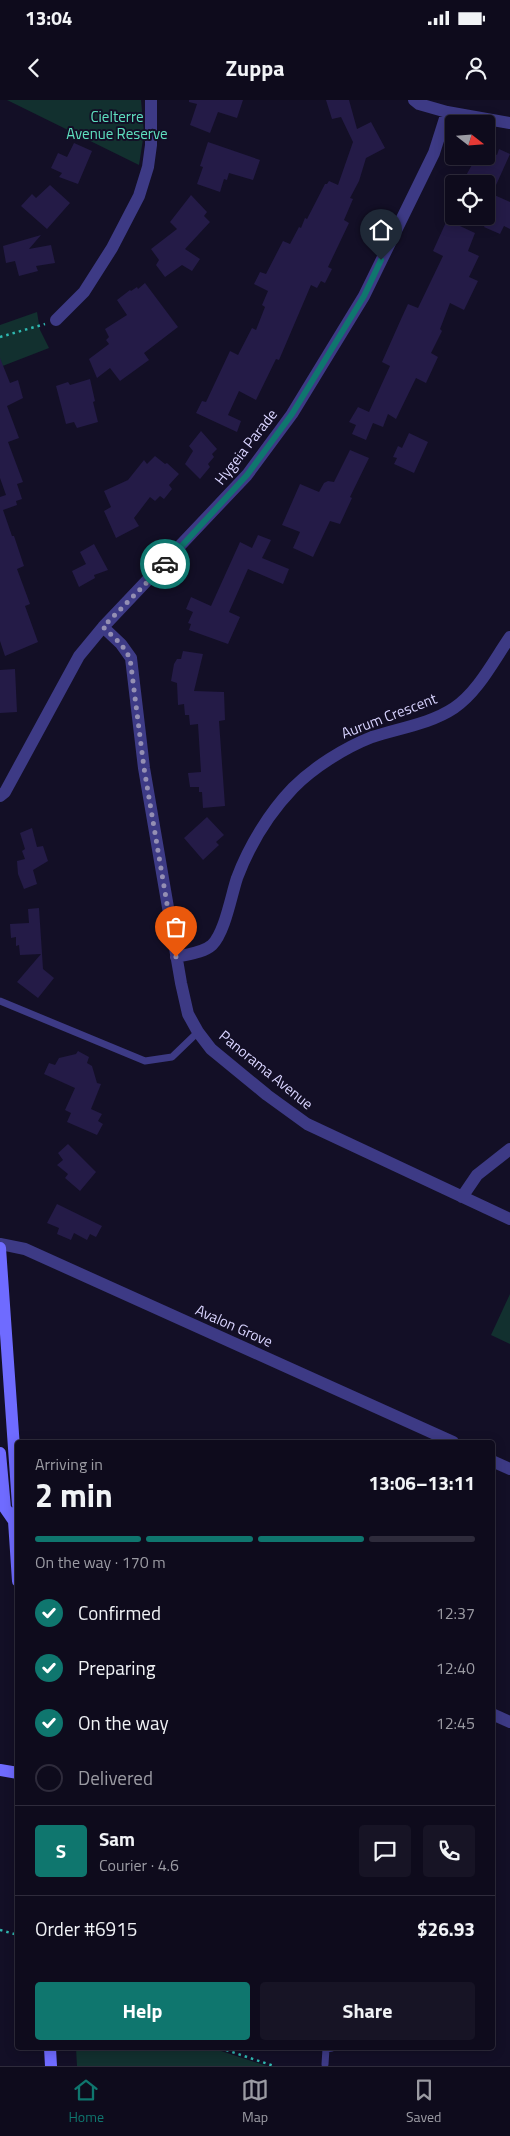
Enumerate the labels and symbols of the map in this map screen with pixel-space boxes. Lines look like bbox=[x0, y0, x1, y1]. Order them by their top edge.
park label: Cielterre Avenue Reserve bbox=[66, 105, 168, 145]
north arrow bbox=[445, 115, 495, 165]
pin bbox=[360, 209, 402, 260]
street label: Hygeia Parade bbox=[208, 404, 283, 490]
courier bbox=[140, 539, 190, 589]
street label: Aurum Crescent bbox=[338, 686, 441, 744]
pin bbox=[155, 906, 197, 957]
street label: Panorama Avenue bbox=[214, 1024, 318, 1115]
street label: Avalon Grove bbox=[192, 1298, 277, 1353]

